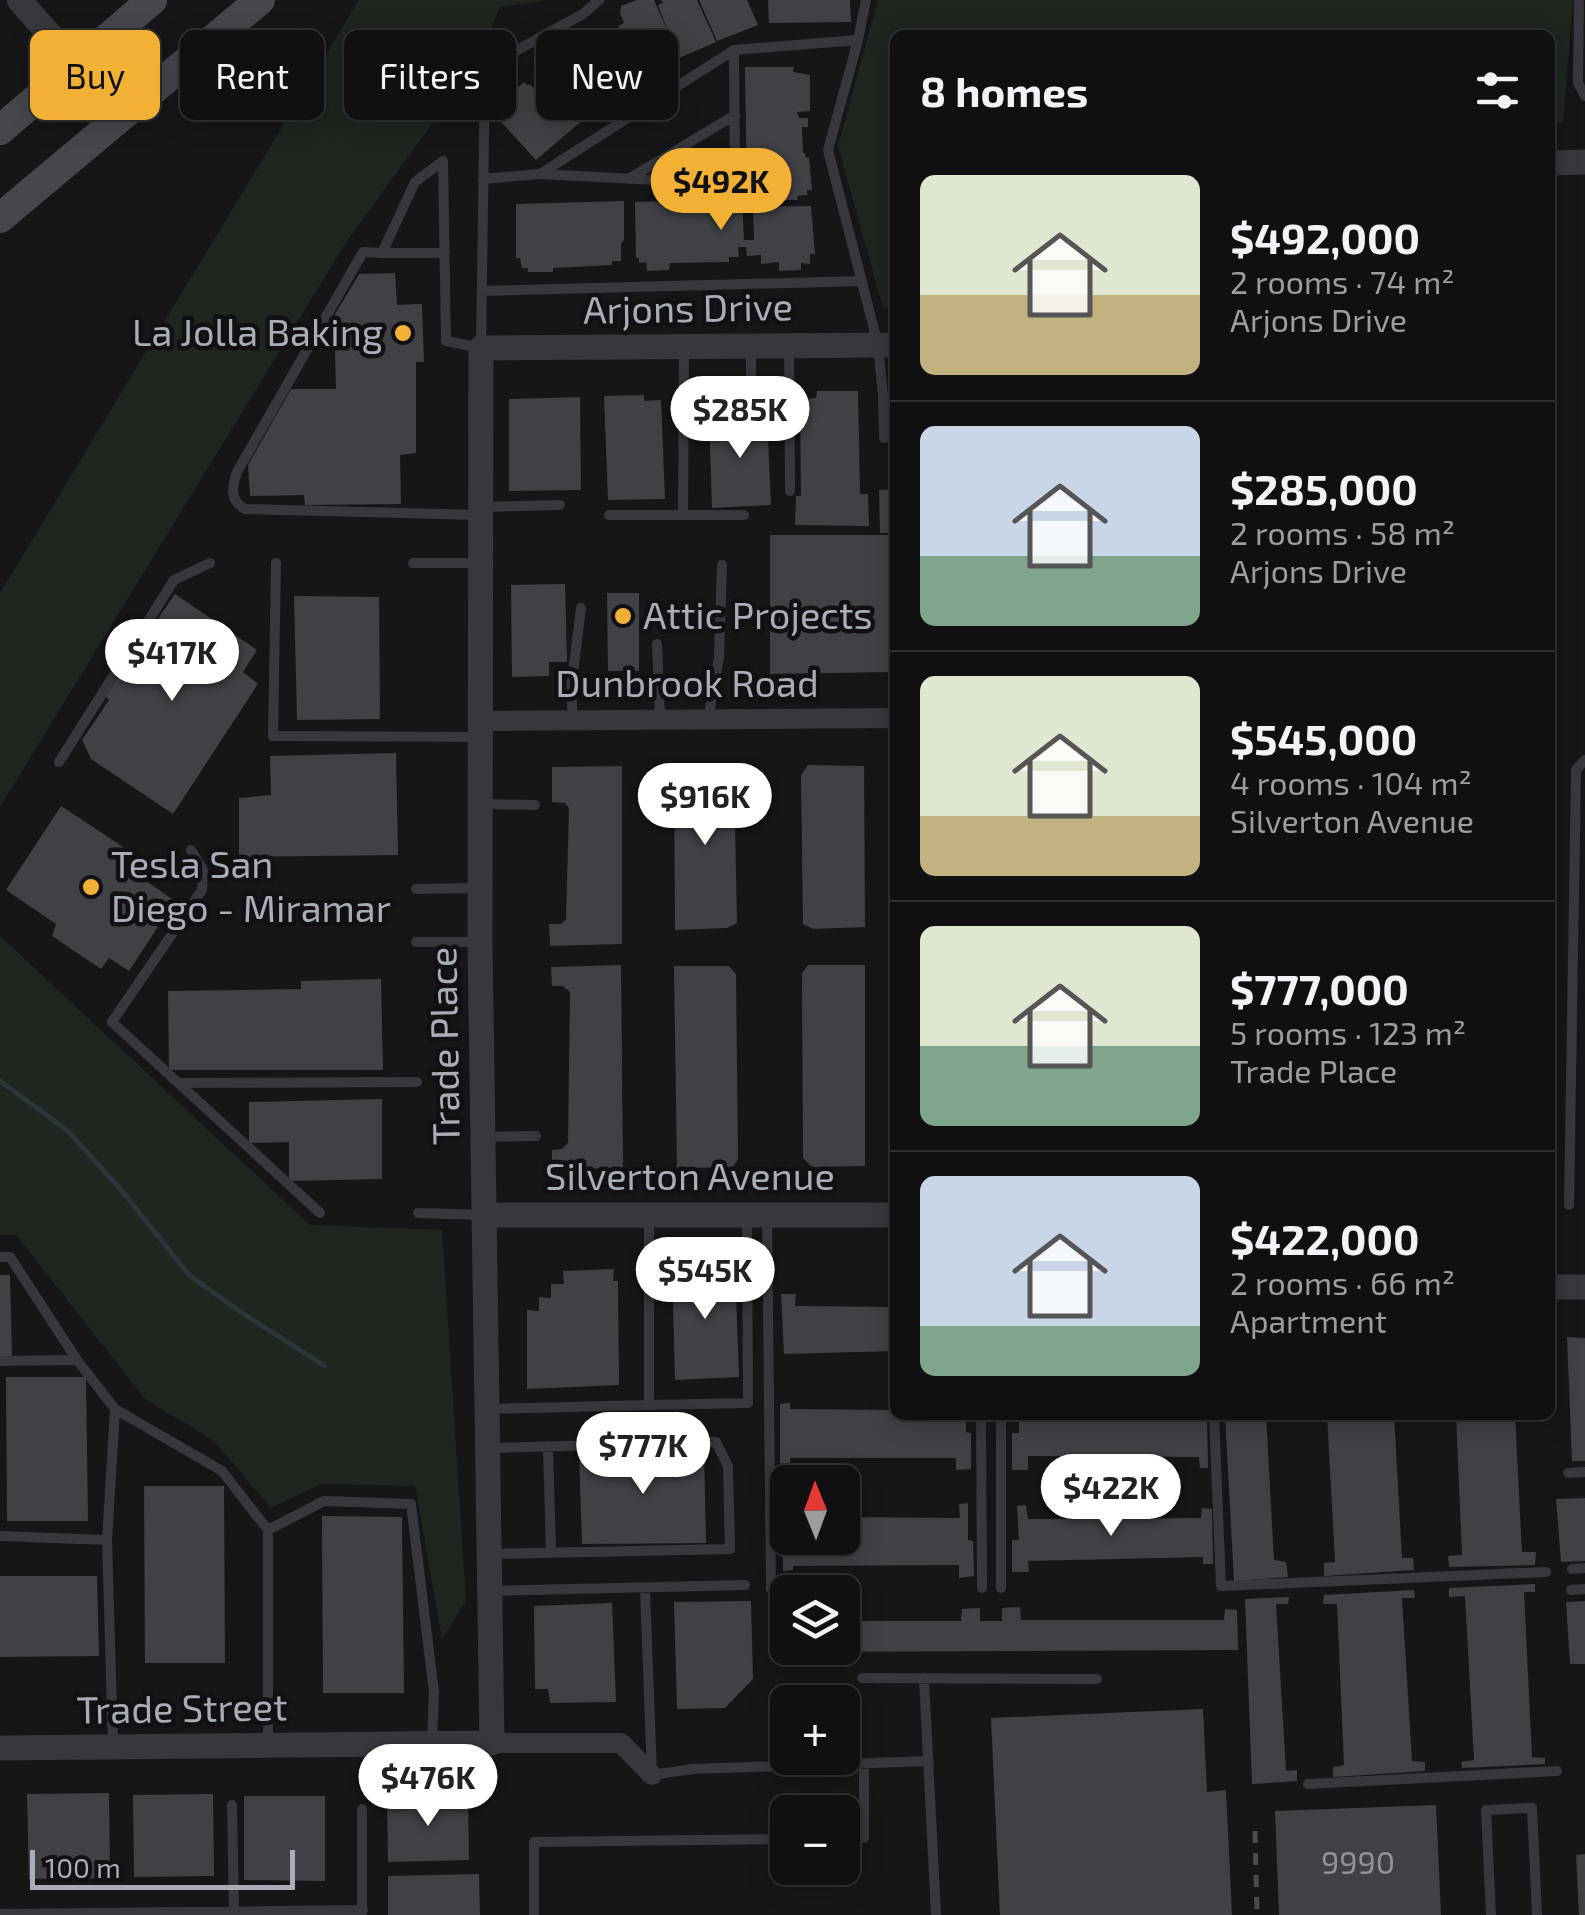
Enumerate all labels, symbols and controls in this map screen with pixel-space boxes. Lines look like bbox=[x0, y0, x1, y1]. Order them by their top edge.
chip: Buy bbox=[30, 30, 160, 120]
chip: Rent bbox=[180, 30, 324, 120]
chip: Filters bbox=[344, 30, 516, 120]
chip: New bbox=[536, 30, 678, 120]
icon: filters bbox=[1470, 63, 1525, 118]
text: 8 homes bbox=[920, 65, 1088, 115]
pin: $492K bbox=[651, 148, 791, 233]
text: $492K bbox=[673, 161, 769, 199]
text: $492,000 bbox=[1230, 212, 1420, 262]
icon: home bbox=[1000, 215, 1120, 335]
text: 2 rooms · 74 m² bbox=[1230, 262, 1454, 300]
street label: Arjons Drive bbox=[583, 282, 793, 332]
text: Arjons Drive bbox=[1230, 300, 1407, 338]
place label: La Jolla Baking bbox=[132, 308, 383, 354]
marker: La Jolla Baking bbox=[392, 322, 414, 344]
pin: $285K bbox=[670, 376, 810, 461]
text: $285K bbox=[692, 389, 788, 427]
text: $285,000 bbox=[1230, 463, 1418, 513]
icon: home bbox=[1000, 466, 1120, 586]
text: 2 rooms · 58 m² bbox=[1230, 513, 1455, 551]
text: Arjons Drive bbox=[1230, 551, 1407, 589]
place label: Attic Projects bbox=[643, 591, 873, 637]
marker: Attic Projects bbox=[612, 605, 634, 627]
pin: $417K bbox=[102, 619, 242, 704]
text: $417K bbox=[127, 632, 217, 670]
street label: Dunbrook Road bbox=[555, 659, 819, 705]
text: $545,000 bbox=[1230, 713, 1417, 763]
icon: home bbox=[1000, 716, 1120, 836]
pin: $916K bbox=[635, 763, 775, 848]
text: 4 rooms · 104 m² bbox=[1230, 763, 1472, 801]
text: $916K bbox=[660, 776, 750, 814]
text: Silverton Avenue bbox=[1230, 801, 1474, 839]
place label: Tesla San Diego - Miramar bbox=[111, 840, 391, 930]
marker: Tesla San Diego - Miramar bbox=[80, 876, 102, 898]
street label: Trade Place bbox=[418, 946, 468, 1146]
text: $777,000 bbox=[1230, 963, 1409, 1013]
icon: home bbox=[1000, 966, 1120, 1086]
text: 5 rooms · 123 m² bbox=[1230, 1013, 1466, 1051]
text: Trade Place bbox=[1230, 1051, 1397, 1089]
street label: Silverton Avenue bbox=[545, 1152, 835, 1198]
text: $422,000 bbox=[1230, 1213, 1420, 1263]
icon: home bbox=[1000, 1216, 1120, 1336]
pin: $545K bbox=[635, 1237, 775, 1322]
text: $545K bbox=[658, 1250, 752, 1288]
text: 2 rooms · 66 m² bbox=[1230, 1263, 1455, 1301]
text: Apartment bbox=[1230, 1301, 1387, 1339]
pin: $777K bbox=[573, 1412, 713, 1497]
text: $777K bbox=[598, 1425, 688, 1463]
pin: $422K bbox=[1041, 1454, 1181, 1539]
north arrow bbox=[770, 1465, 860, 1555]
map controls bbox=[770, 1465, 860, 1885]
text: $422K bbox=[1063, 1467, 1159, 1505]
button: layers bbox=[770, 1575, 860, 1665]
street label: Trade Street bbox=[76, 1682, 288, 1732]
button: + bbox=[770, 1685, 860, 1775]
pin: $476K bbox=[358, 1744, 498, 1829]
text: $476K bbox=[380, 1757, 476, 1795]
button: − bbox=[770, 1795, 860, 1885]
house number: 9990 bbox=[1321, 1842, 1395, 1880]
scale bar bbox=[30, 1845, 295, 1890]
text: 100 m bbox=[45, 1850, 121, 1884]

